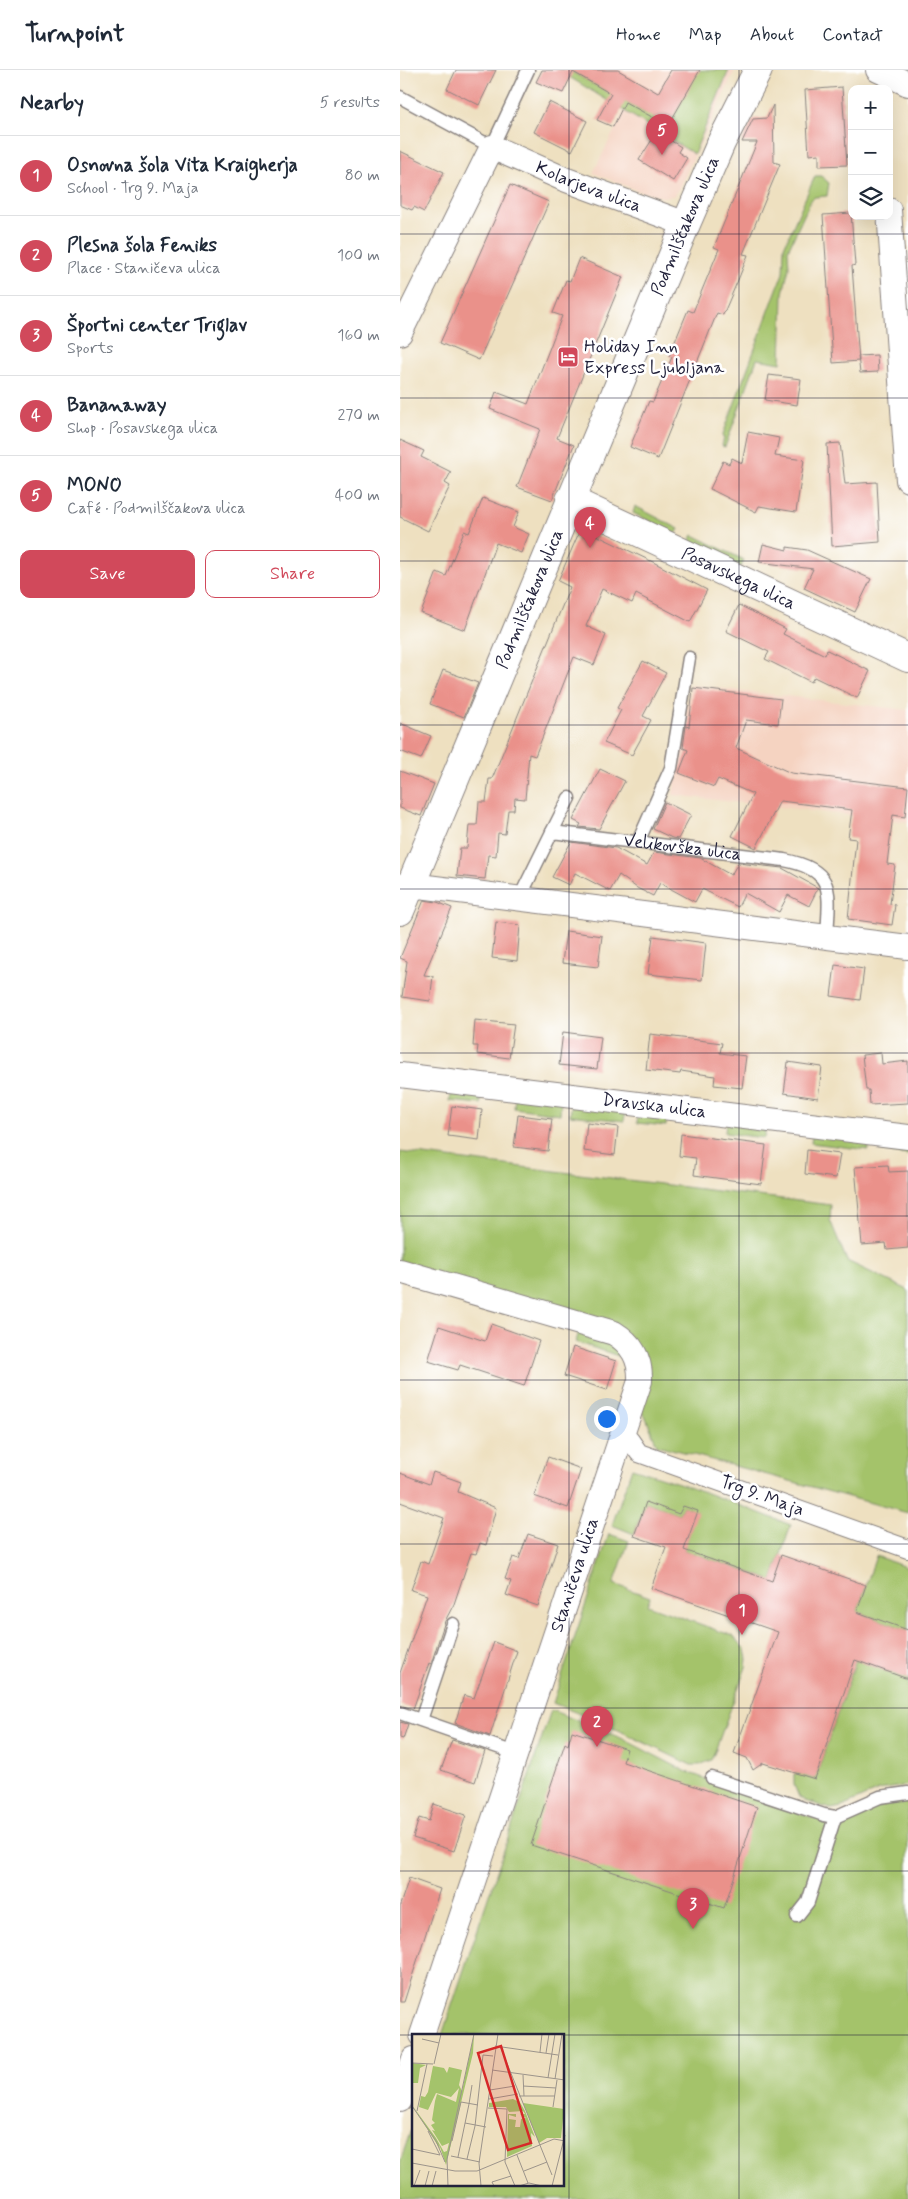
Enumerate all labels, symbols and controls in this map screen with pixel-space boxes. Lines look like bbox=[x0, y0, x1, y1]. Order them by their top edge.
text: Turnpoint bbox=[25, 19, 125, 50]
text: Home bbox=[616, 23, 661, 47]
text: Map bbox=[689, 23, 722, 47]
text: About bbox=[750, 23, 794, 47]
text: Contact bbox=[822, 23, 883, 47]
map controls bbox=[848, 85, 893, 220]
button: + bbox=[848, 85, 893, 130]
text: Nearby bbox=[20, 89, 84, 117]
text: 5 results bbox=[320, 92, 380, 113]
pin: 5 bbox=[646, 114, 678, 155]
button: − bbox=[848, 130, 893, 175]
text: Osnovna šola Vita Kraigherja bbox=[67, 153, 298, 178]
street label: Podmilščakova ulica bbox=[645, 153, 726, 299]
street label: Kolarjeva ulica bbox=[532, 156, 645, 218]
text: 1 bbox=[32, 165, 40, 186]
text: 80 m bbox=[345, 165, 380, 186]
button: layers bbox=[848, 175, 893, 220]
text: School · Trg 9. Maja bbox=[67, 178, 199, 199]
text: Plesna šola Feniks bbox=[67, 233, 217, 258]
text: 2 bbox=[32, 245, 40, 266]
text: 100 m bbox=[337, 245, 380, 266]
text: Place · Staničeva ulica bbox=[67, 258, 220, 279]
text: Športni center Triglav bbox=[67, 313, 247, 338]
text: 3 bbox=[32, 325, 40, 346]
text: 160 m bbox=[337, 325, 380, 346]
place label: Holiday Inn Express Ljubljana bbox=[584, 335, 725, 380]
text: Sports bbox=[67, 338, 113, 359]
hotel icon: Holiday Inn Express Ljubljana bbox=[556, 345, 580, 369]
text: Bananaway bbox=[67, 393, 166, 418]
text: 4 bbox=[31, 405, 41, 426]
text: 270 m bbox=[337, 405, 380, 426]
text: Shop · Posavskega ulica bbox=[67, 418, 218, 439]
text: MONO bbox=[67, 473, 122, 498]
text: 5 bbox=[31, 485, 41, 506]
text: 400 m bbox=[335, 485, 380, 506]
text: Café · Podmilščakova ulica bbox=[67, 498, 245, 519]
pin: 4 bbox=[574, 507, 606, 548]
street label: Podmilščakova ulica bbox=[490, 526, 570, 672]
street label: Posavskega ulica bbox=[678, 542, 799, 616]
button: Save bbox=[20, 550, 195, 598]
button: Share bbox=[205, 550, 380, 598]
street label: Velikovška ulica bbox=[622, 829, 742, 867]
street label: Dravska ulica bbox=[601, 1088, 707, 1124]
your location bbox=[594, 1406, 620, 1432]
street label: Trg 9. Maja bbox=[716, 1470, 807, 1523]
street label: Staničeva ulica bbox=[545, 1515, 605, 1635]
pin: 1 bbox=[726, 1594, 758, 1635]
pin: 2 bbox=[581, 1706, 613, 1747]
pin: 3 bbox=[677, 1888, 709, 1929]
inset map bbox=[412, 2034, 565, 2186]

